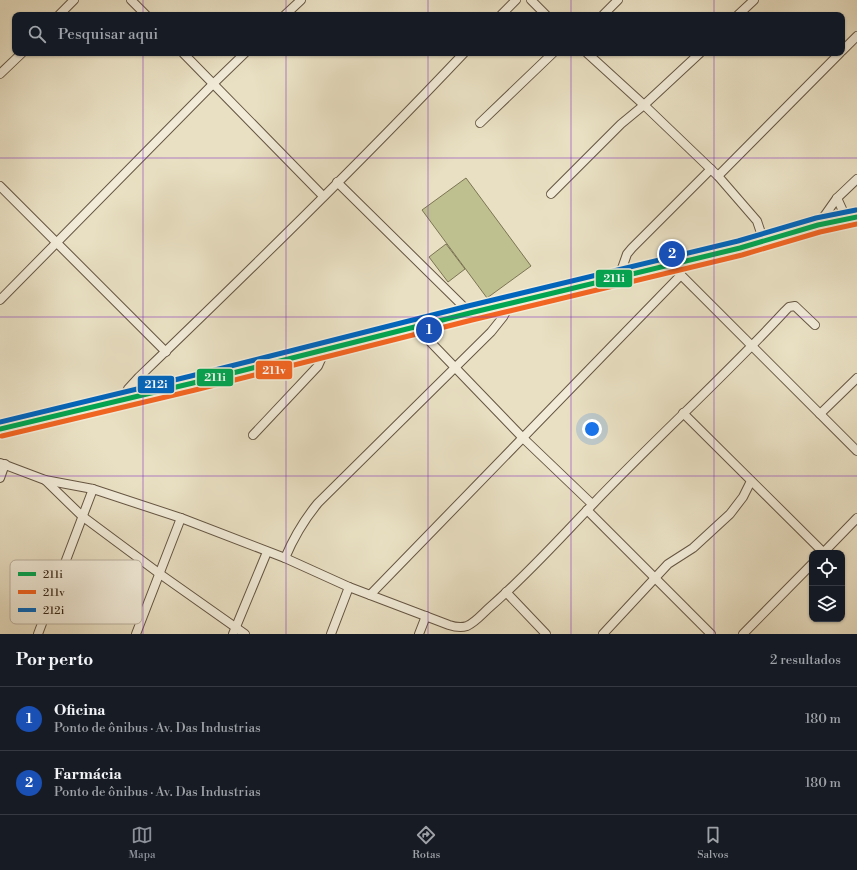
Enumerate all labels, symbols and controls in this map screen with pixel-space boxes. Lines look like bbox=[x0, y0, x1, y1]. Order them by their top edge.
search box bbox=[12, 12, 845, 56]
icon: search bbox=[26, 23, 48, 45]
text: Pesquisar aqui bbox=[58, 25, 158, 44]
pin: 2 bbox=[659, 239, 685, 269]
line badge: 211i bbox=[595, 269, 633, 288]
text: 211i bbox=[603, 272, 625, 286]
pin: 1 bbox=[416, 315, 442, 345]
line badge: 211v bbox=[255, 360, 293, 380]
text: 211v bbox=[262, 364, 286, 378]
line badge: 211i bbox=[196, 368, 234, 387]
text: 211i bbox=[204, 371, 226, 385]
line badge: 212i bbox=[137, 375, 175, 394]
text: 212i bbox=[145, 378, 168, 392]
your location bbox=[582, 419, 602, 439]
map controls bbox=[809, 550, 845, 622]
button: locate bbox=[809, 550, 845, 586]
legend bbox=[10, 560, 142, 624]
text: 211i bbox=[43, 568, 63, 582]
text: 211v bbox=[43, 586, 65, 600]
button: layers bbox=[809, 586, 845, 622]
text: 212i bbox=[43, 604, 65, 618]
text: Por perto bbox=[16, 649, 93, 671]
text: 2 resultados bbox=[770, 652, 841, 668]
text: Oficina bbox=[54, 701, 105, 720]
text: 1 bbox=[26, 711, 32, 727]
text: 180 m bbox=[805, 711, 841, 727]
text: Ponto de ônibus · Av. Das Industrias bbox=[54, 720, 261, 736]
text: Farmácia bbox=[54, 765, 122, 784]
text: 2 bbox=[25, 775, 33, 791]
text: 180 m bbox=[805, 775, 841, 791]
text: Ponto de ônibus · Av. Das Industrias bbox=[54, 784, 261, 800]
tab: Mapa bbox=[128, 824, 156, 862]
tab: Rotas bbox=[412, 824, 440, 862]
tab: Salvos bbox=[697, 824, 729, 862]

